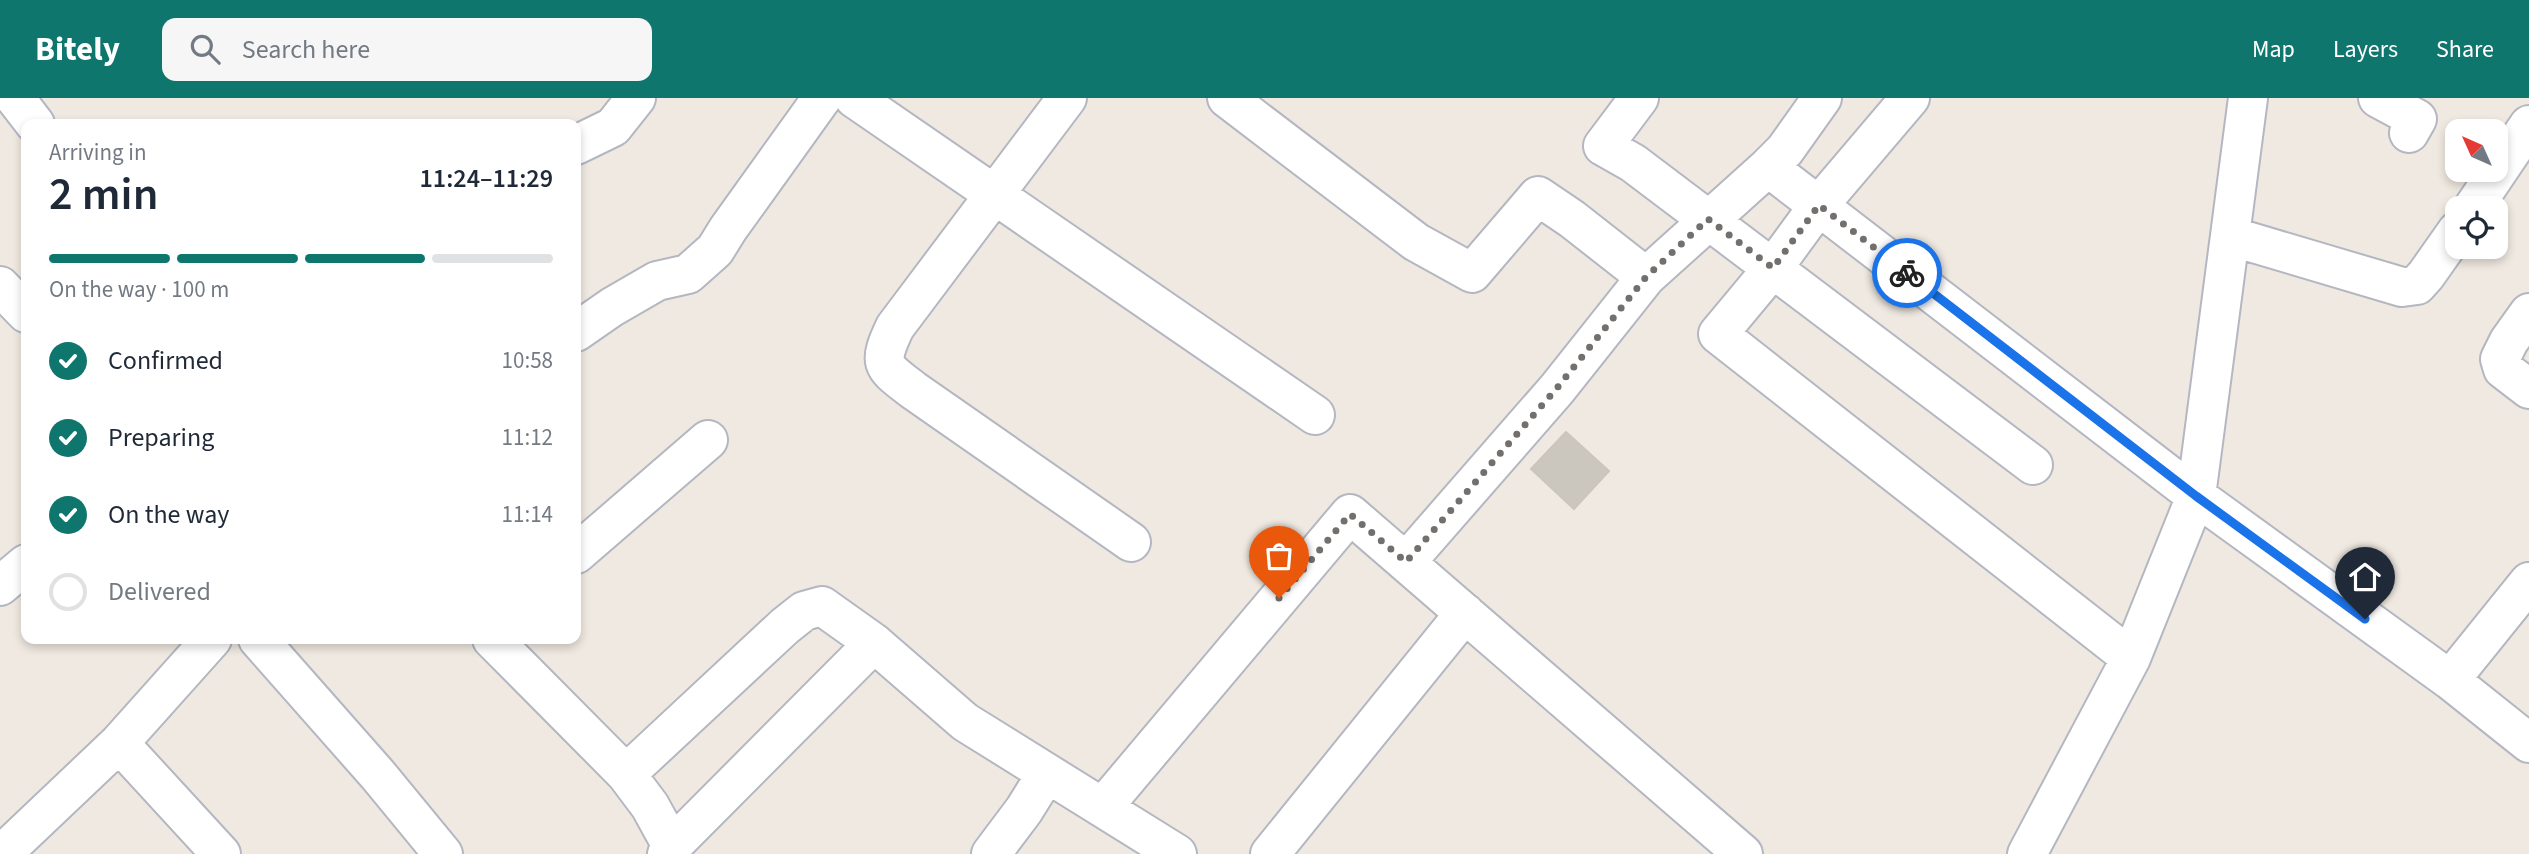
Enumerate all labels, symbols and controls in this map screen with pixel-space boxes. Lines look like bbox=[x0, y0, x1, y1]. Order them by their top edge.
search box bbox=[162, 18, 652, 81]
text: Bitely bbox=[35, 26, 120, 73]
icon: search bbox=[186, 30, 224, 68]
text: Search here bbox=[242, 31, 370, 68]
text: Map bbox=[2252, 32, 2295, 67]
text: Layers bbox=[2333, 32, 2398, 67]
text: Share bbox=[2436, 32, 2494, 67]
north arrow bbox=[2445, 119, 2508, 182]
map controls bbox=[2445, 119, 2508, 259]
text: Arriving in bbox=[49, 136, 147, 169]
text: 11:24–11:29 bbox=[420, 160, 553, 197]
text: 2 min bbox=[49, 162, 158, 227]
button: locate bbox=[2445, 196, 2508, 259]
courier bbox=[1872, 238, 1942, 308]
icon: bike bbox=[1888, 254, 1926, 292]
text: On the way · 100 m bbox=[49, 273, 229, 306]
icon: check bbox=[49, 342, 87, 380]
text: Confirmed bbox=[108, 342, 223, 379]
text: 10:58 bbox=[502, 344, 553, 377]
icon: check bbox=[49, 419, 87, 457]
text: Preparing bbox=[108, 419, 214, 456]
text: 11:12 bbox=[502, 421, 553, 454]
icon: check bbox=[49, 496, 87, 534]
text: On the way bbox=[108, 496, 229, 533]
text: 11:14 bbox=[502, 498, 553, 531]
pin bbox=[1249, 526, 1309, 598]
icon: bag bbox=[1260, 537, 1298, 575]
pin bbox=[2335, 547, 2395, 619]
icon: home bbox=[2346, 558, 2384, 596]
text: Delivered bbox=[108, 573, 211, 610]

